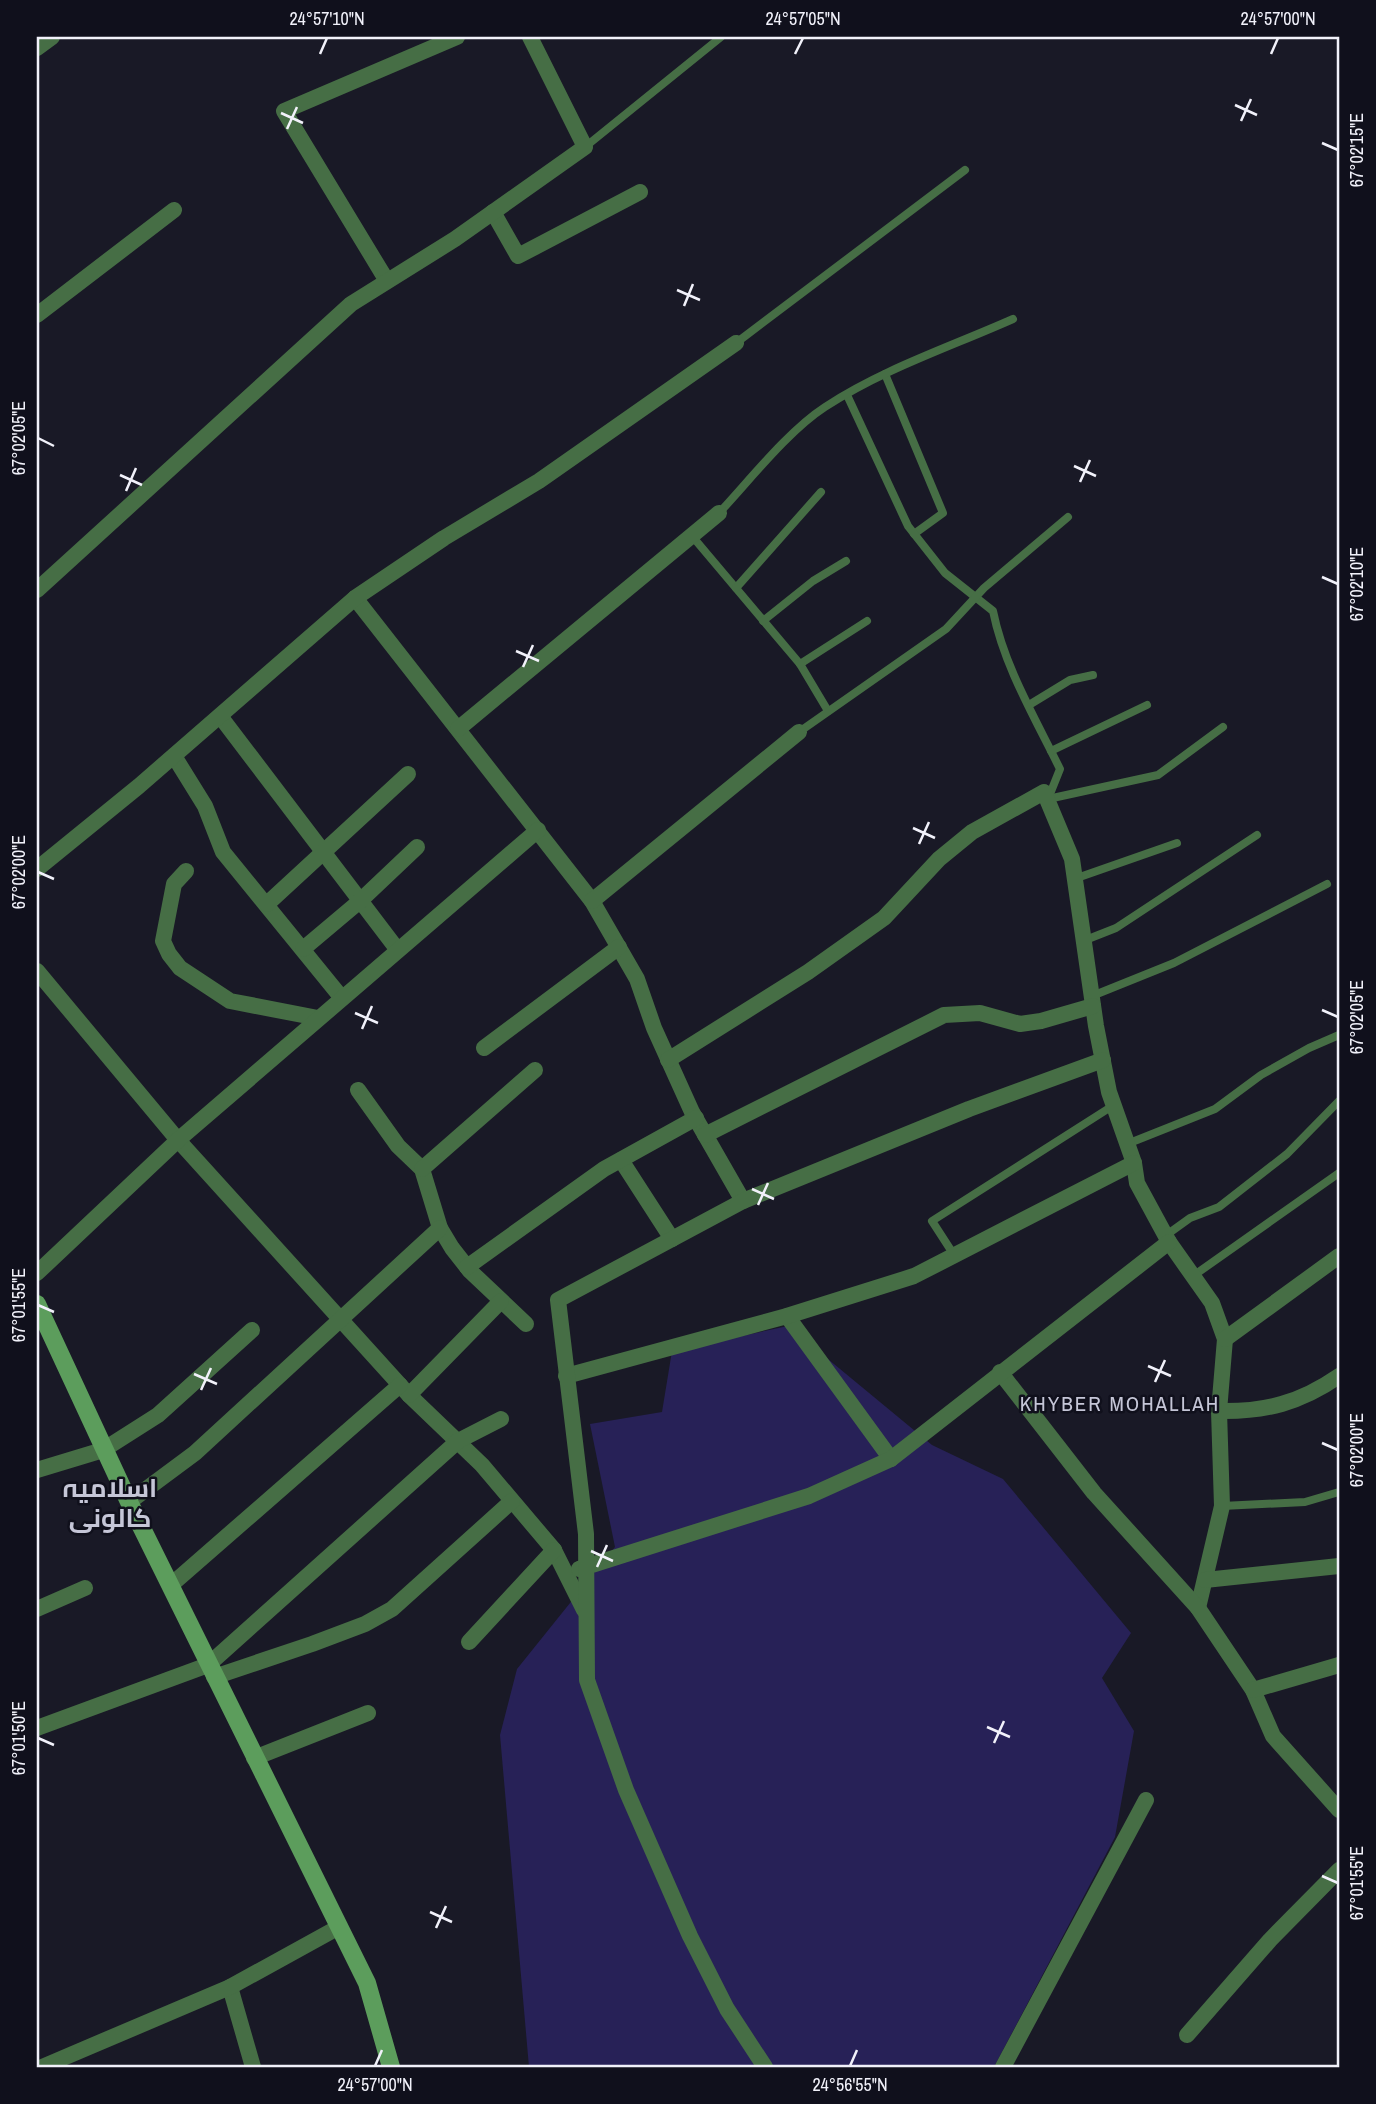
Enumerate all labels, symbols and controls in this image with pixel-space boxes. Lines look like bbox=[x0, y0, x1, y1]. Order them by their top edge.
text: 24°57'10"N bbox=[289, 6, 365, 31]
text: 24°57'05"N bbox=[765, 6, 841, 31]
text: 24°57'00"N bbox=[1240, 6, 1316, 31]
text: 67°02'15"E bbox=[1344, 113, 1369, 187]
text: 67°02'05"E bbox=[6, 401, 31, 475]
text: 67°02'10"E bbox=[1344, 547, 1369, 621]
text: 67°02'00"E bbox=[6, 835, 31, 909]
text: 67°02'05"E bbox=[1344, 980, 1369, 1054]
text: 67°01'55"E bbox=[6, 1268, 31, 1342]
district label: KHYBER MOHALLAH bbox=[1020, 1389, 1220, 1418]
text: 67°02'00"E bbox=[1344, 1413, 1369, 1487]
district label: اسلامیہ کالونی bbox=[63, 1470, 157, 1535]
text: 67°01'50"E bbox=[6, 1701, 31, 1775]
text: 67°01'55"E bbox=[1344, 1846, 1369, 1920]
text: 24°57'00"N bbox=[337, 2072, 413, 2097]
text: 24°56'55"N bbox=[812, 2072, 888, 2097]

